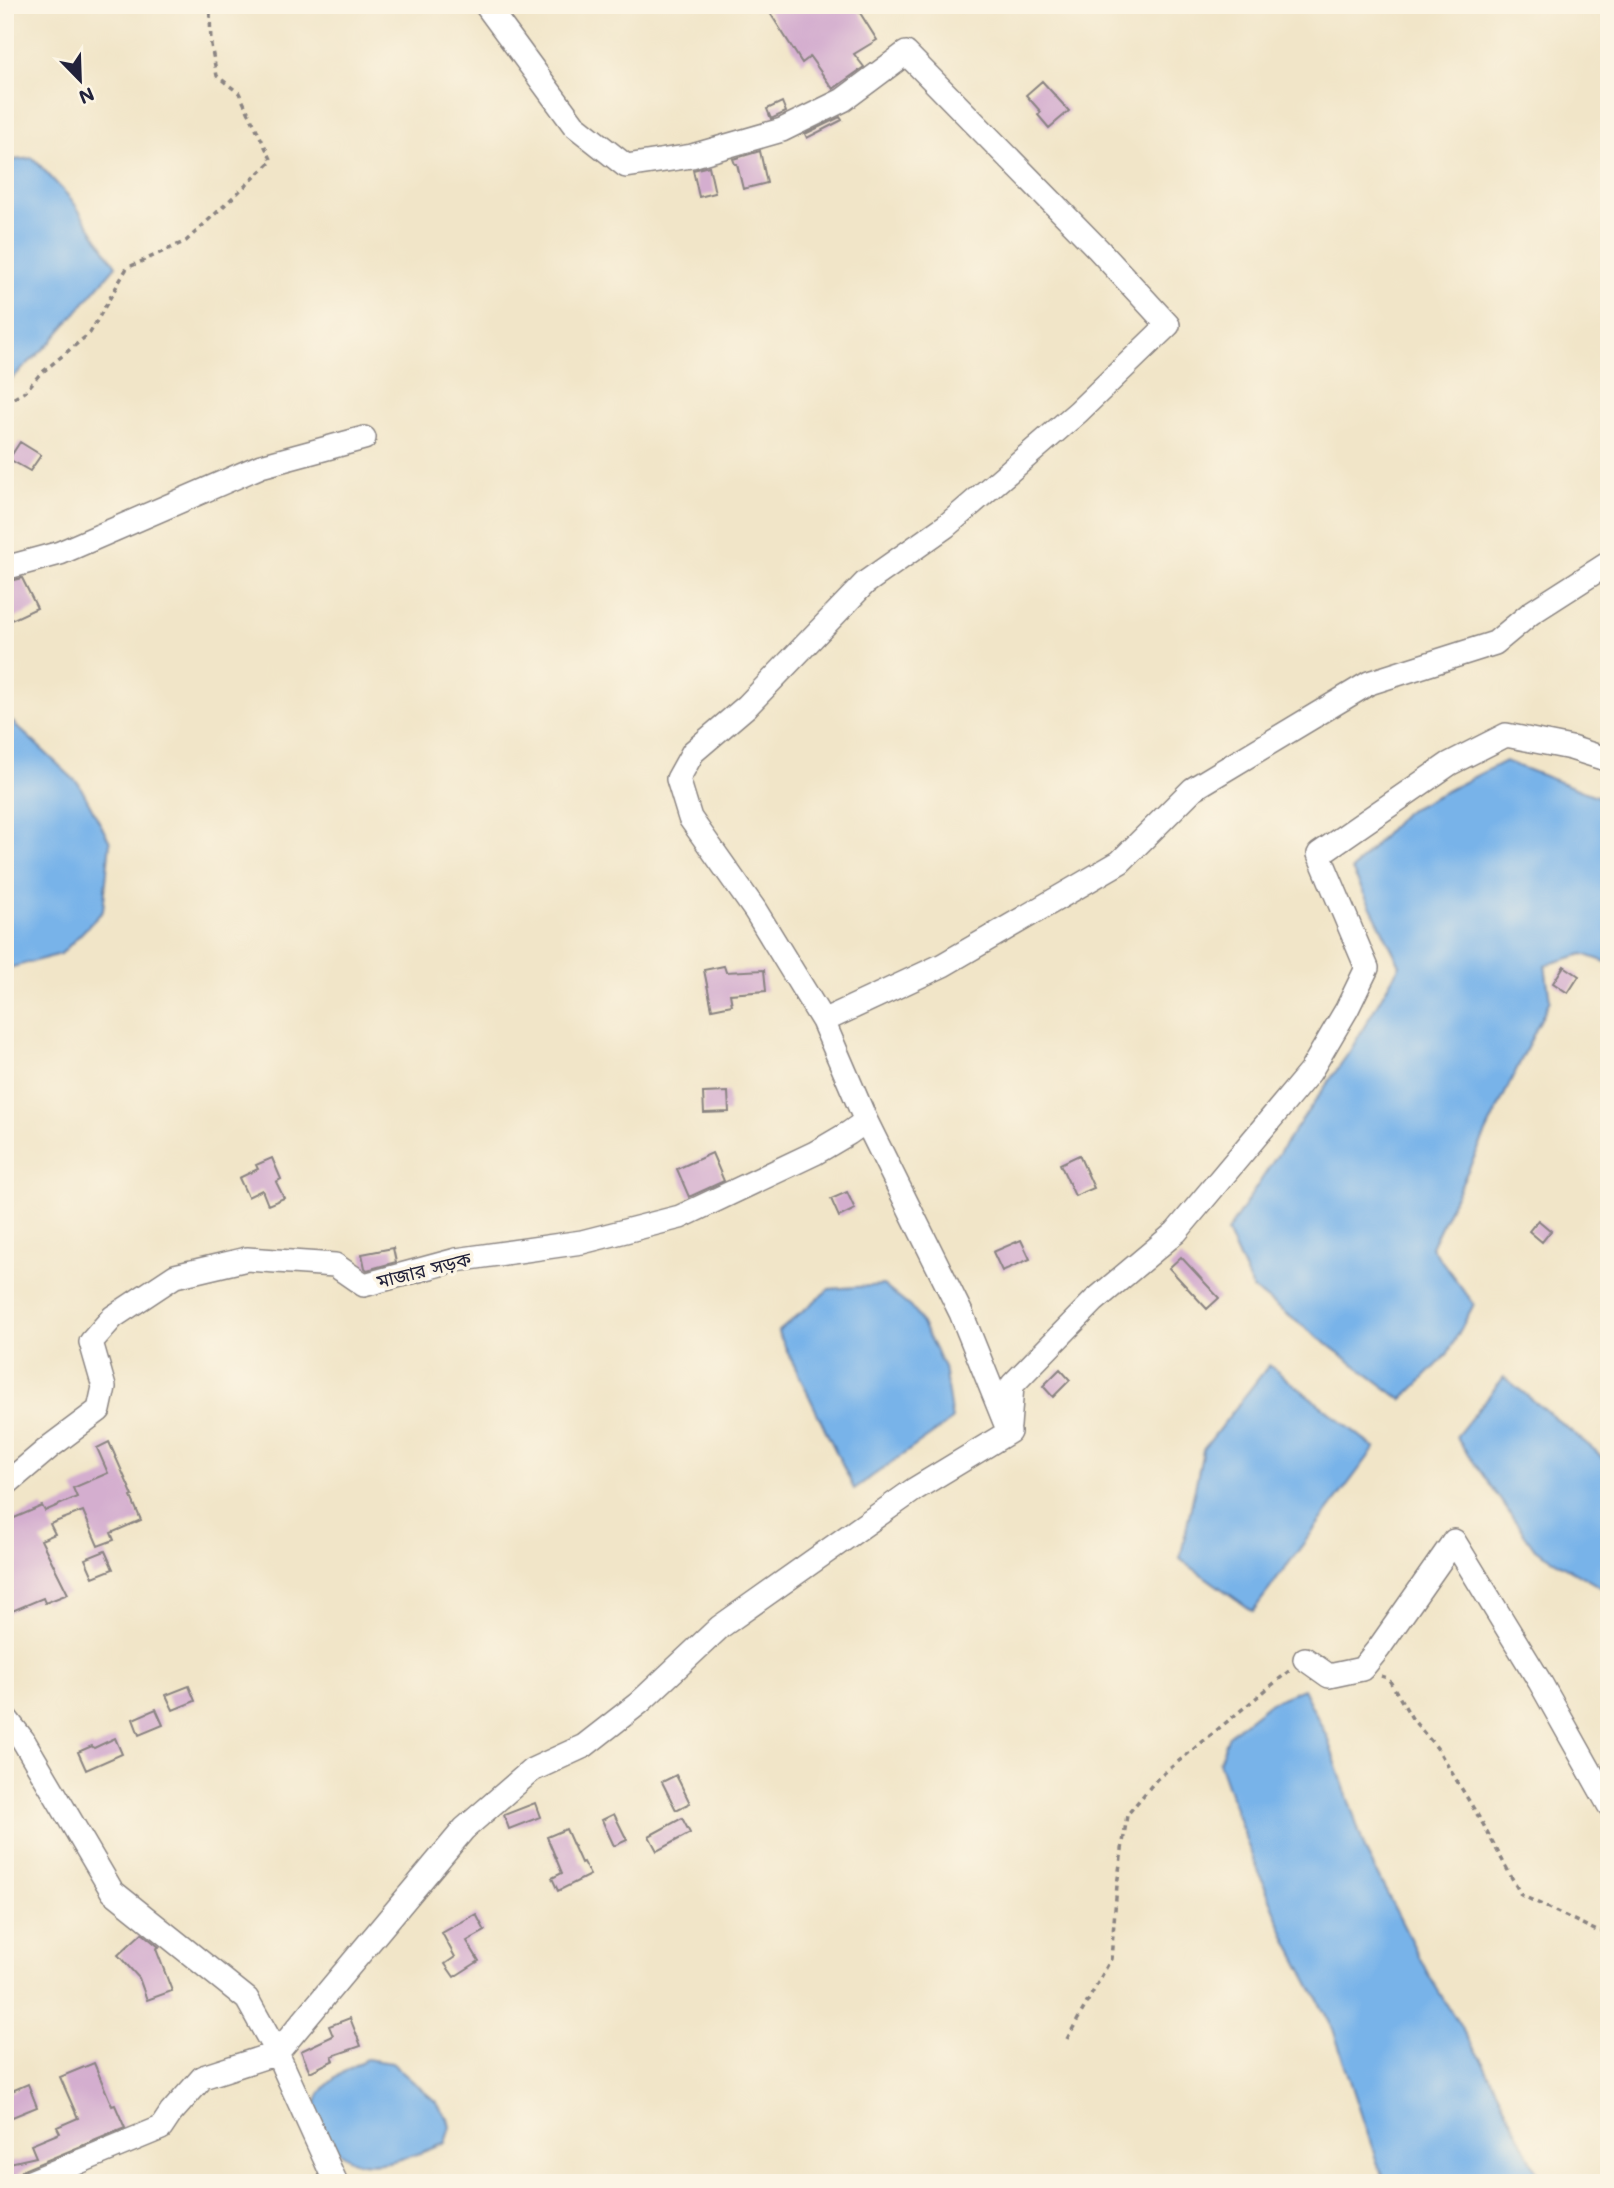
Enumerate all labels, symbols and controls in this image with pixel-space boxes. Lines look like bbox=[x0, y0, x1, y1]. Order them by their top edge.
north arrow bbox=[46, 46, 116, 116]
text: N bbox=[75, 82, 98, 110]
street label: মাজার সড়ক bbox=[373, 1246, 474, 1294]

